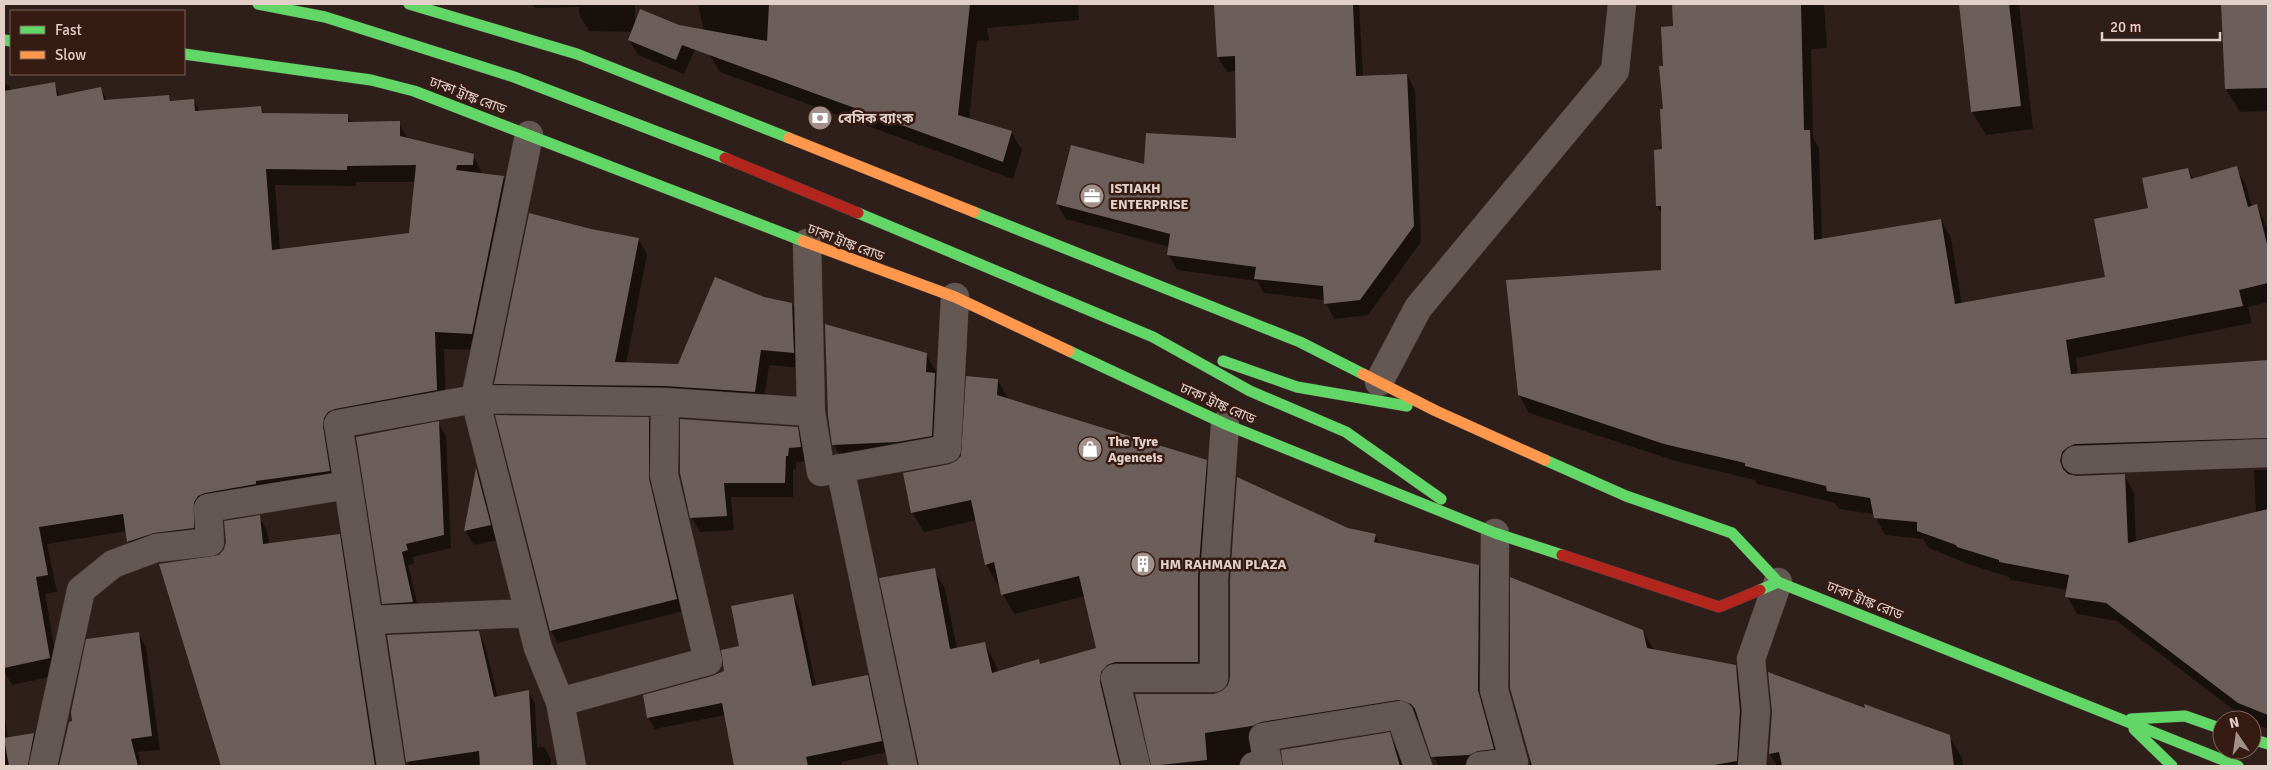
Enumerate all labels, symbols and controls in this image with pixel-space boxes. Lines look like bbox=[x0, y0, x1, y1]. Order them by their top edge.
legend bbox=[10, 10, 185, 75]
scale bar bbox=[2102, 10, 2220, 42]
text: 20 m bbox=[2110, 18, 2141, 36]
text: Fast bbox=[55, 21, 82, 39]
text: Slow bbox=[55, 46, 86, 64]
street label: ঢাকা ট্রাঙ্ক রোড bbox=[426, 73, 510, 118]
bank icon: বেসিক ব্যাংক bbox=[807, 105, 833, 131]
place label: বেসিক ব্যাংক bbox=[838, 110, 914, 127]
place label: ISTIAKH ENTERPRISE bbox=[1110, 180, 1189, 213]
office icon: ISTIAKH ENTERPRISE bbox=[1079, 183, 1105, 209]
street label: ঢাকা ট্রাঙ্ক রোড bbox=[804, 220, 888, 265]
street label: ঢাকা ট্রাঙ্ক রোড bbox=[1177, 379, 1259, 428]
place label: The Tyre Agenceis bbox=[1108, 433, 1163, 466]
shop icon: The Tyre Agenceis bbox=[1077, 436, 1103, 462]
building icon: HM RAHMAN PLAZA bbox=[1130, 551, 1156, 577]
place label: HM RAHMAN PLAZA bbox=[1160, 556, 1287, 573]
street label: ঢাকা ট্রাঙ্ক রোড bbox=[1823, 577, 1906, 624]
north arrow bbox=[2212, 710, 2262, 760]
text: N bbox=[2228, 713, 2241, 732]

